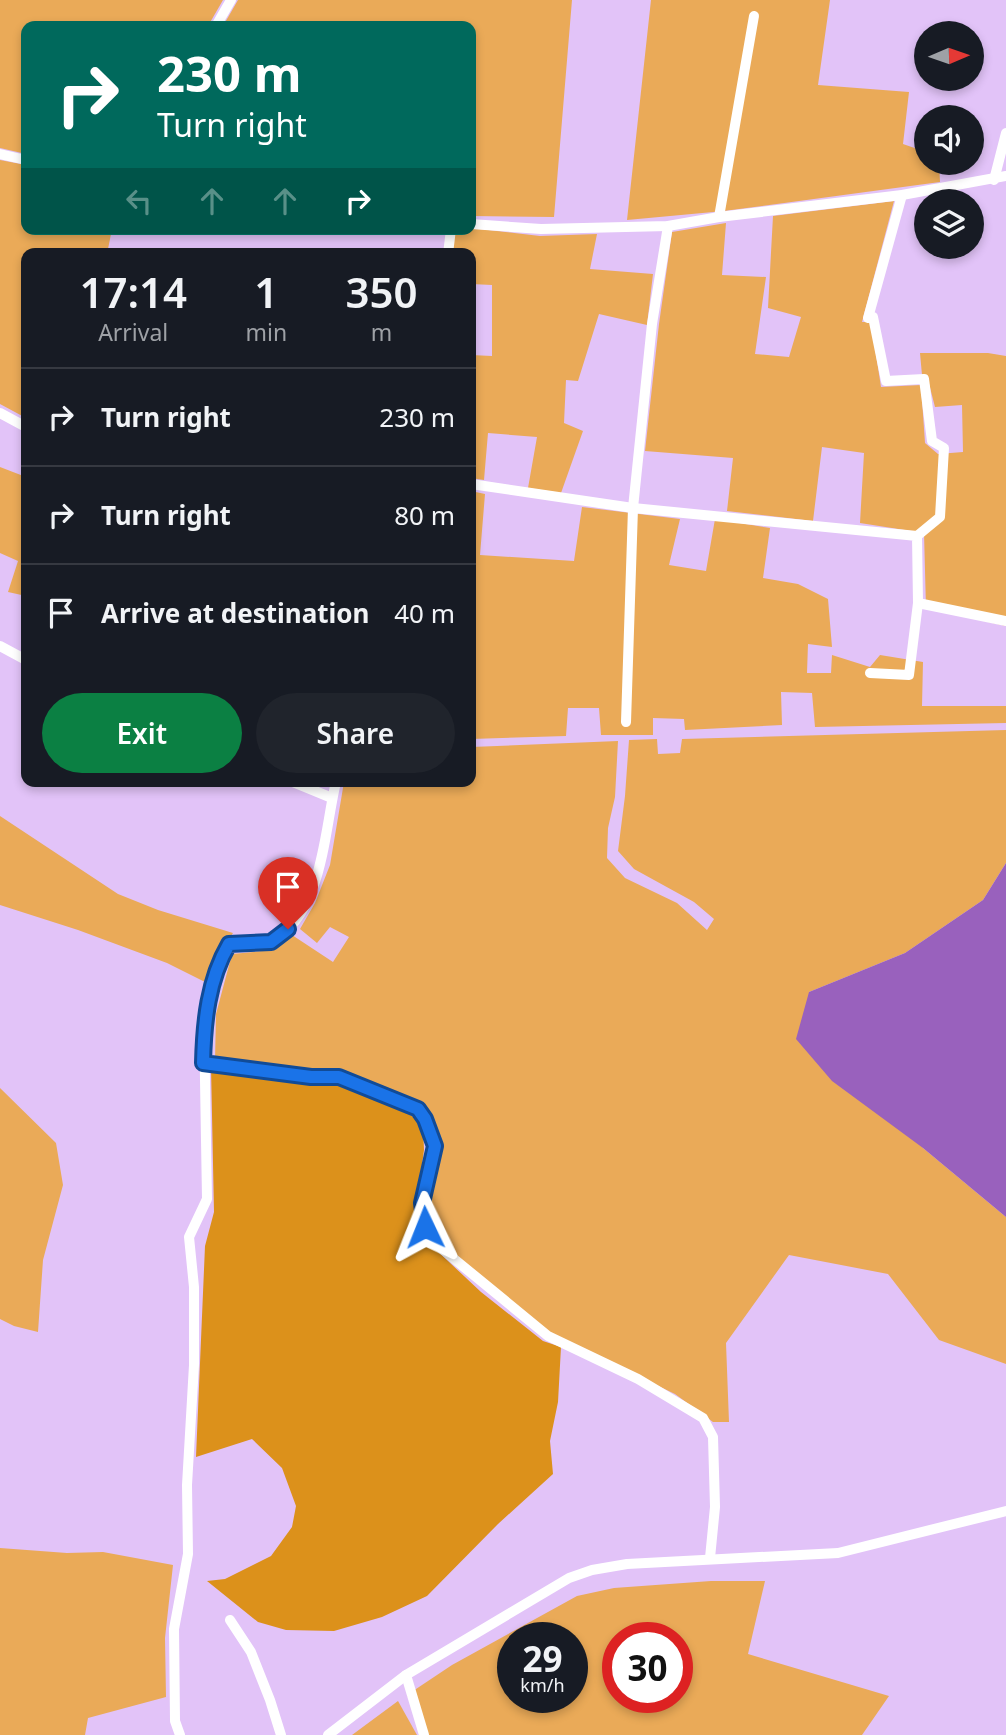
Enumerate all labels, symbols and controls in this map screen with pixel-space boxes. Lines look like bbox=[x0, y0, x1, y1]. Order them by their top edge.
north arrow bbox=[914, 21, 984, 91]
map controls bbox=[914, 21, 984, 259]
text: 230 m bbox=[157, 40, 302, 106]
icon: right bbox=[42, 49, 133, 140]
text: Turn right bbox=[157, 103, 307, 146]
button: sound bbox=[914, 105, 984, 175]
icon: left bbox=[120, 182, 158, 220]
icon: ahead bbox=[193, 182, 231, 220]
icon: ahead bbox=[266, 182, 304, 220]
icon: right bbox=[339, 182, 377, 220]
button: layers bbox=[914, 189, 984, 259]
text: 17:14 bbox=[79, 263, 187, 320]
text: 1 bbox=[254, 263, 278, 320]
text: 350 bbox=[346, 263, 418, 320]
text: Arrival bbox=[98, 316, 168, 348]
text: min bbox=[245, 316, 287, 348]
text: m bbox=[371, 316, 392, 348]
icon: right bbox=[42, 398, 80, 436]
text: Turn right bbox=[101, 399, 231, 435]
text: 230 m bbox=[379, 399, 455, 435]
icon: right bbox=[42, 496, 80, 534]
text: Turn right bbox=[101, 497, 231, 533]
text: 80 m bbox=[394, 497, 455, 533]
icon: arrive bbox=[42, 594, 80, 632]
text: Arrive at destination bbox=[101, 595, 370, 631]
text: 40 m bbox=[394, 595, 455, 631]
button: Exit bbox=[42, 693, 242, 773]
button: Share bbox=[256, 693, 455, 773]
pin bbox=[258, 857, 318, 929]
icon: arrive bbox=[269, 868, 307, 906]
position arrow bbox=[388, 1190, 462, 1264]
speed limit sign: 30 bbox=[602, 1622, 693, 1713]
text: 29 bbox=[522, 1635, 563, 1682]
text: km/h bbox=[520, 1673, 565, 1697]

